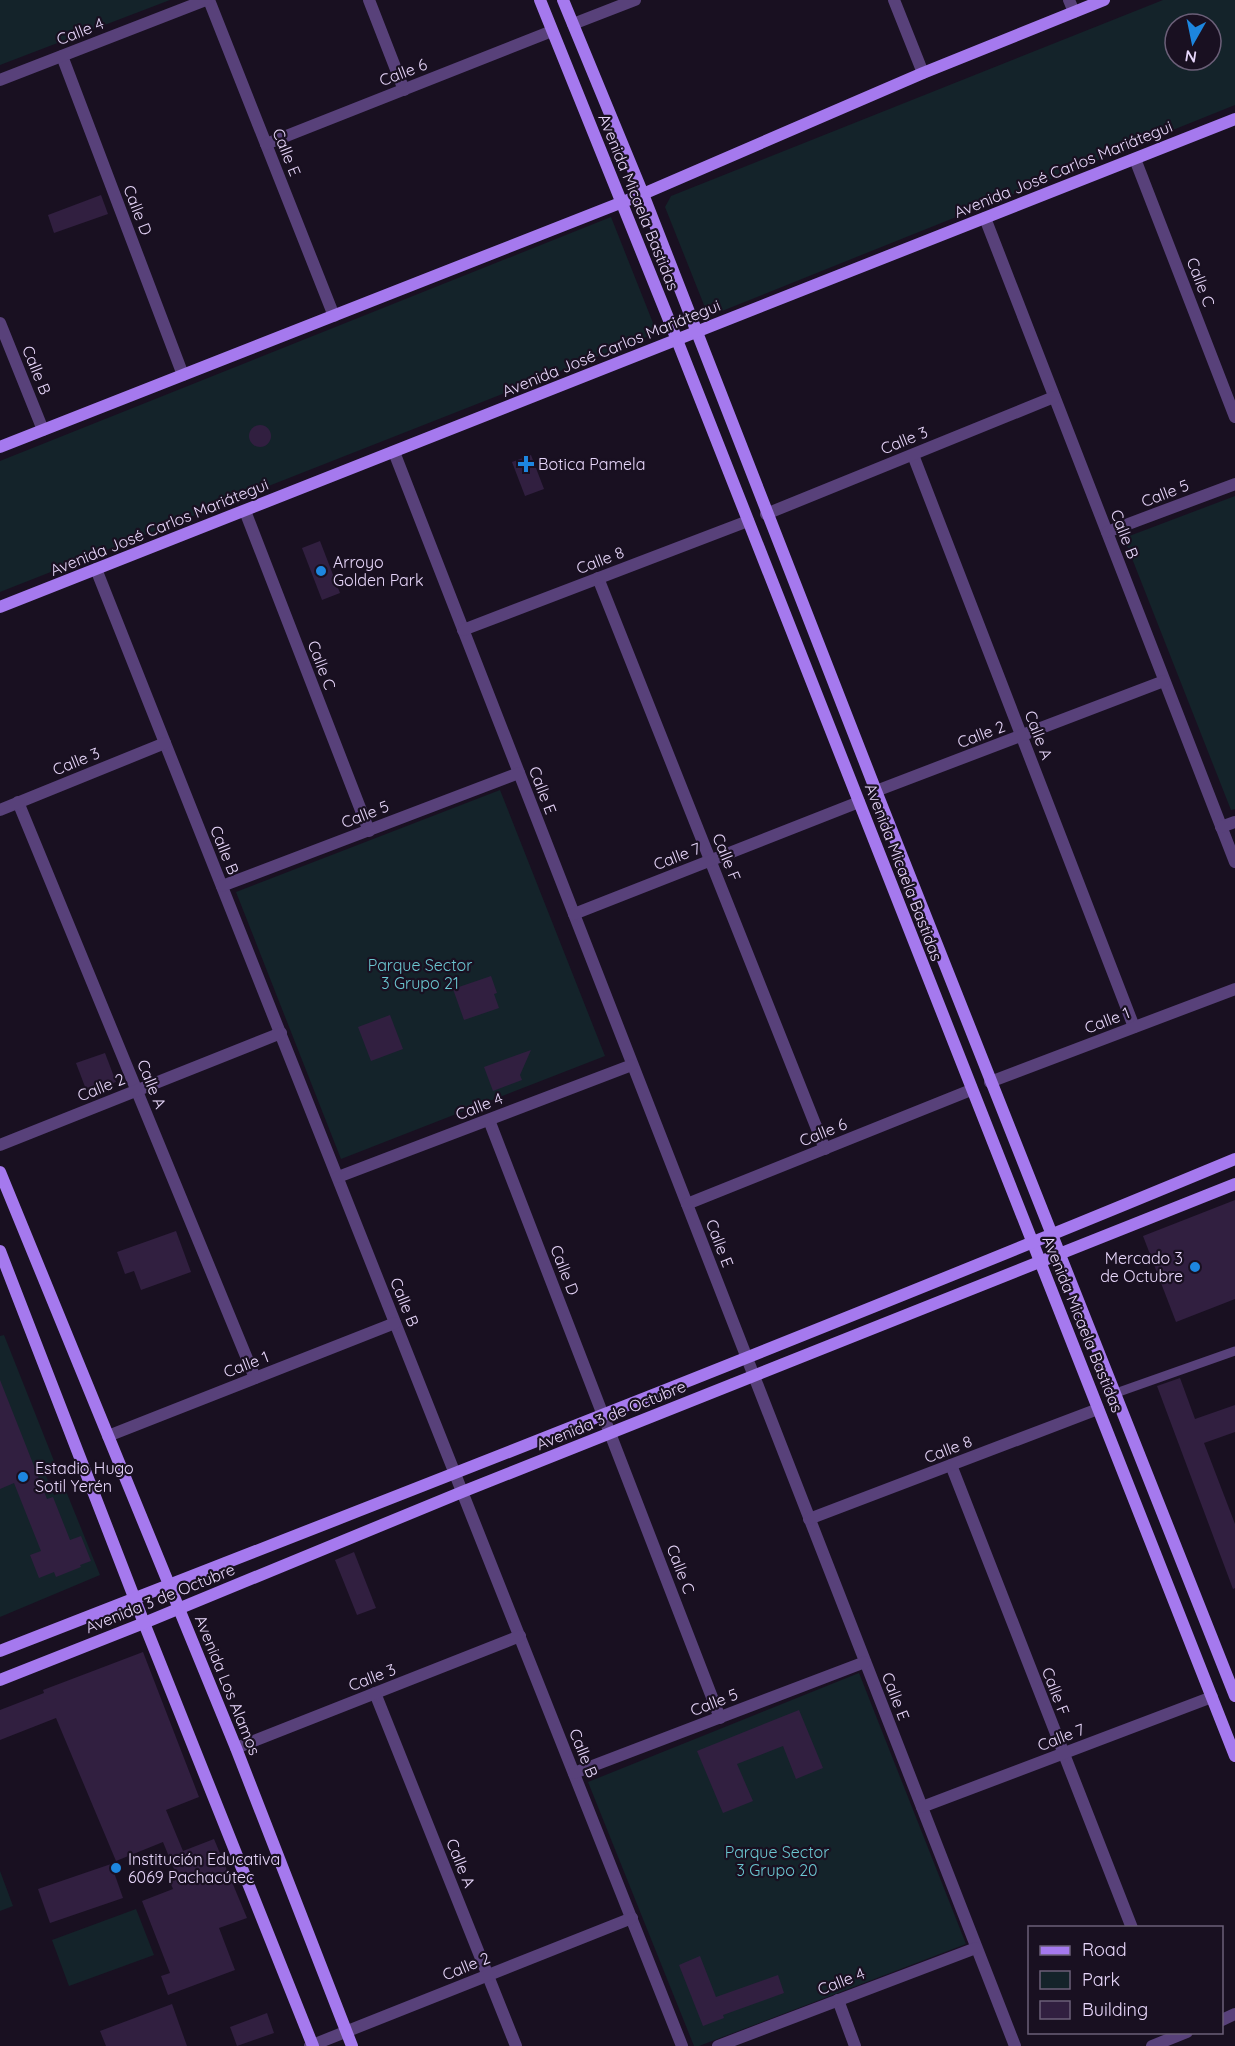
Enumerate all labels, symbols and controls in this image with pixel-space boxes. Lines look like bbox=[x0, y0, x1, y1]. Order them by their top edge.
north arrow bbox=[1163, 12, 1223, 72]
street label: Calle 4 bbox=[53, 13, 107, 49]
text: N bbox=[1183, 46, 1198, 68]
street label: Calle 6 bbox=[376, 54, 430, 90]
street label: Avenida Micaela Bastidas bbox=[594, 111, 684, 293]
street label: Avenida José Carlos Mariátegui bbox=[951, 116, 1175, 222]
street label: Calle E bbox=[268, 125, 306, 179]
street label: Calle D bbox=[119, 182, 157, 238]
street label: Calle C bbox=[1182, 255, 1220, 309]
street label: Avenida José Carlos Mariátegui bbox=[499, 295, 723, 401]
street label: Calle B bbox=[18, 343, 56, 397]
street label: Calle 3 bbox=[877, 422, 931, 458]
place label: Botica Pamela bbox=[538, 454, 645, 474]
marker: Botica Pamela bbox=[519, 457, 533, 471]
street label: Avenida José Carlos Mariátegui bbox=[47, 474, 271, 580]
street label: Calle 5 bbox=[1138, 475, 1192, 511]
street label: Calle B bbox=[1106, 507, 1144, 561]
street label: Calle 8 bbox=[573, 542, 627, 578]
place label: Arroyo Golden Park bbox=[333, 552, 424, 590]
marker: Arroyo Golden Park bbox=[314, 564, 328, 578]
street label: Calle C bbox=[303, 638, 341, 692]
street label: Calle A bbox=[1021, 708, 1057, 762]
street label: Calle 2 bbox=[954, 716, 1008, 752]
street label: Calle 3 bbox=[49, 743, 103, 779]
street label: Calle E bbox=[525, 763, 561, 817]
street label: Avenida Micaela Bastidas bbox=[861, 780, 947, 964]
street label: Calle 5 bbox=[338, 796, 392, 832]
street label: Calle B bbox=[206, 823, 244, 877]
street label: Calle F bbox=[708, 830, 746, 884]
street label: Calle 7 bbox=[651, 838, 703, 874]
park label: Parque Sector 3 Grupo 21 bbox=[368, 955, 472, 993]
street label: Calle 1 bbox=[1082, 1002, 1132, 1038]
street label: Calle A bbox=[133, 1057, 171, 1111]
street label: Calle 2 bbox=[74, 1068, 128, 1106]
street label: Calle 4 bbox=[452, 1088, 506, 1124]
street label: Calle 6 bbox=[796, 1113, 850, 1151]
street label: Calle E bbox=[702, 1216, 738, 1270]
street label: Avenida Micaela Bastidas bbox=[1038, 1233, 1128, 1415]
street label: Calle D bbox=[546, 1242, 584, 1298]
place label: Mercado 3 de Octubre bbox=[1100, 1248, 1183, 1286]
marker: Mercado 3 de Octubre bbox=[1188, 1260, 1202, 1274]
street label: Calle B bbox=[386, 1275, 424, 1329]
street label: Calle 1 bbox=[221, 1346, 271, 1382]
street label: Avenida 3 de Octubre bbox=[533, 1376, 689, 1454]
street label: Calle 8 bbox=[921, 1431, 975, 1467]
place label: Estadio Hugo Sotil Yerén bbox=[35, 1458, 134, 1496]
marker: Estadio Hugo Sotil Yerén bbox=[16, 1470, 30, 1484]
street label: Calle C bbox=[662, 1542, 700, 1596]
street label: Avenida 3 de Octubre bbox=[82, 1559, 238, 1637]
street label: Avenida Los Alamos bbox=[191, 1612, 265, 1758]
street label: Calle 3 bbox=[345, 1659, 399, 1695]
street label: Calle F bbox=[1038, 1664, 1074, 1718]
street label: Calle E bbox=[878, 1669, 914, 1723]
street label: Calle 5 bbox=[687, 1684, 741, 1720]
street label: Calle 7 bbox=[1035, 1719, 1087, 1755]
street label: Calle B bbox=[565, 1726, 603, 1780]
street label: Calle A bbox=[442, 1836, 480, 1890]
park label: Parque Sector 3 Grupo 20 bbox=[725, 1842, 829, 1880]
place label: Institución Educativa 6069 Pachacútec bbox=[128, 1849, 280, 1887]
marker: Institución Educativa 6069 Pachacútec bbox=[109, 1861, 123, 1875]
legend bbox=[1028, 1926, 1223, 2034]
text: Road bbox=[1082, 1938, 1127, 1961]
street label: Calle 2 bbox=[439, 1947, 493, 1985]
street label: Calle 4 bbox=[814, 1963, 868, 1999]
text: Park bbox=[1082, 1968, 1120, 1991]
text: Building bbox=[1082, 1998, 1148, 2021]

